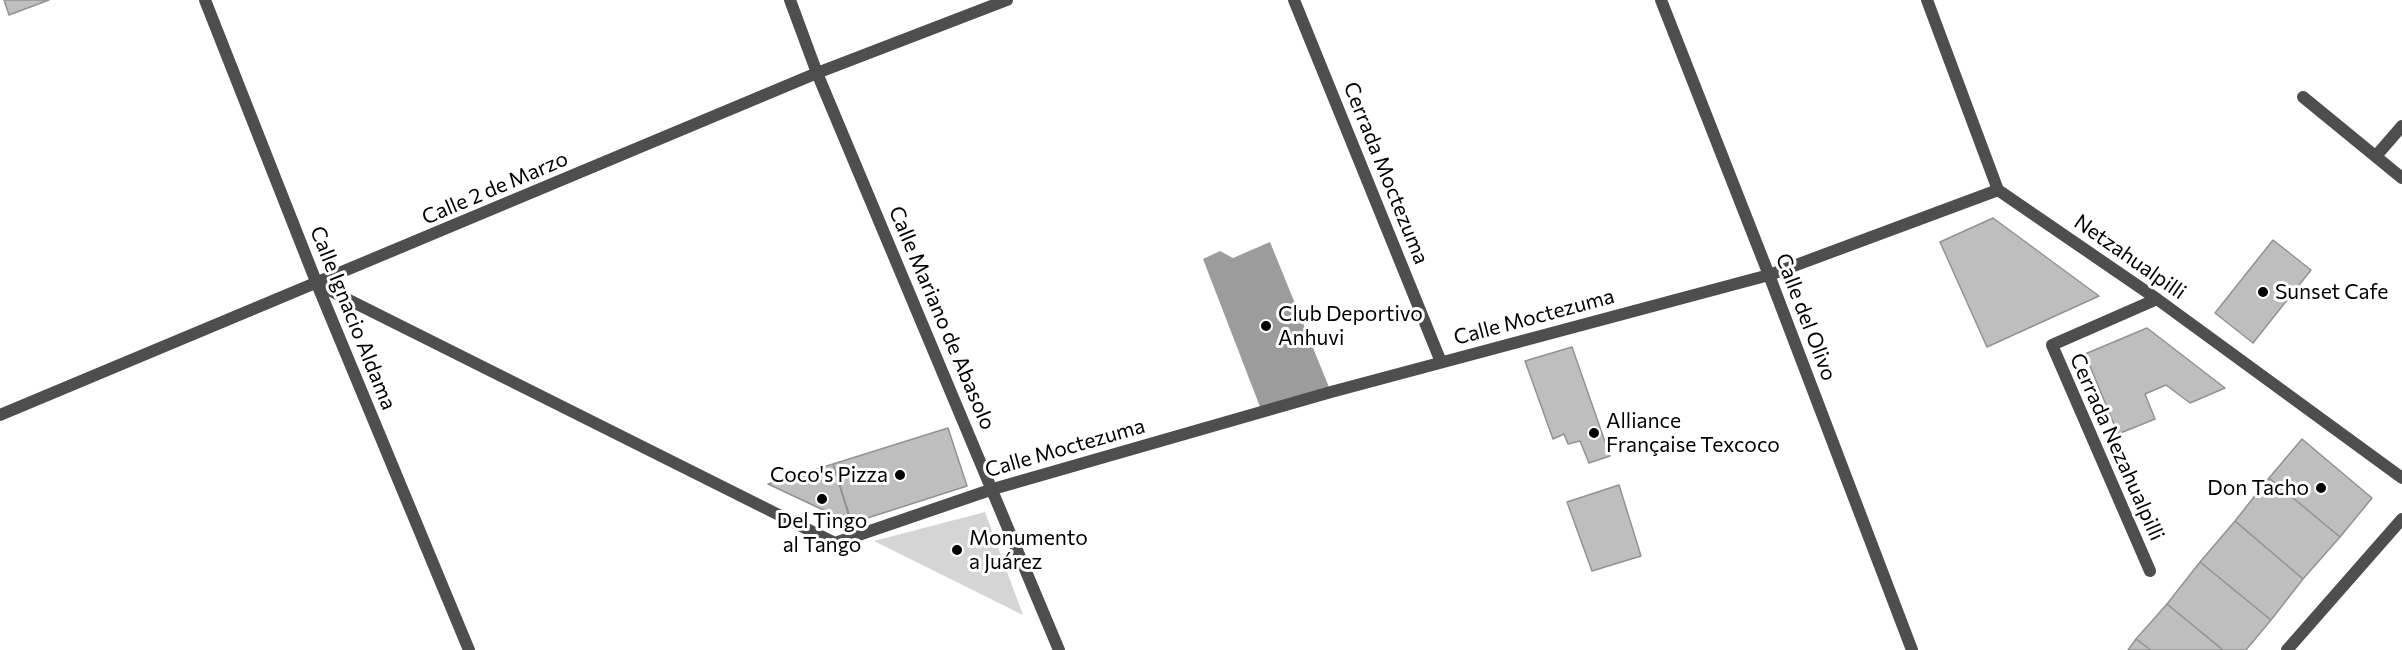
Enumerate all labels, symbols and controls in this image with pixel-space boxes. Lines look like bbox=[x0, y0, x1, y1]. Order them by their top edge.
street label: Cerrada Moctezuma bbox=[1338, 78, 1434, 268]
street label: Calle 2 de Marzo bbox=[418, 146, 572, 230]
street label: Calle Mariano de Abasolo bbox=[883, 202, 1001, 434]
street label: Netzahualpilli bbox=[2069, 209, 2191, 305]
street label: Calle Ignacio Aldama bbox=[305, 222, 401, 414]
street label: Calle del Olivo bbox=[1770, 250, 1842, 384]
place label: Sunset Cafe bbox=[2275, 279, 2388, 305]
street label: Calle Moctezuma bbox=[1451, 283, 1617, 351]
marker: Sunset Cafe bbox=[2256, 285, 2270, 299]
place label: Club Deportivo Anhuvi bbox=[1278, 301, 1423, 351]
marker: Club Deportivo Anhuvi bbox=[1259, 319, 1273, 333]
street label: Cerrada Nezahualpilli bbox=[2064, 349, 2170, 545]
place label: Alliance Française Texcoco bbox=[1606, 408, 1780, 458]
street label: Calle Moctezuma bbox=[982, 413, 1148, 483]
marker: Alliance Française Texcoco bbox=[1587, 426, 1601, 440]
place label: Coco's Pizza bbox=[770, 462, 888, 488]
marker: Coco's Pizza bbox=[893, 468, 907, 482]
place label: Don Tacho bbox=[2207, 475, 2309, 501]
marker: Don Tacho bbox=[2314, 481, 2328, 495]
marker: Del Tingo al Tango bbox=[815, 492, 829, 506]
place label: Del Tingo al Tango bbox=[777, 508, 867, 558]
place label: Monumento a Juárez bbox=[969, 525, 1088, 575]
marker: Monumento a Juárez bbox=[950, 543, 964, 557]

